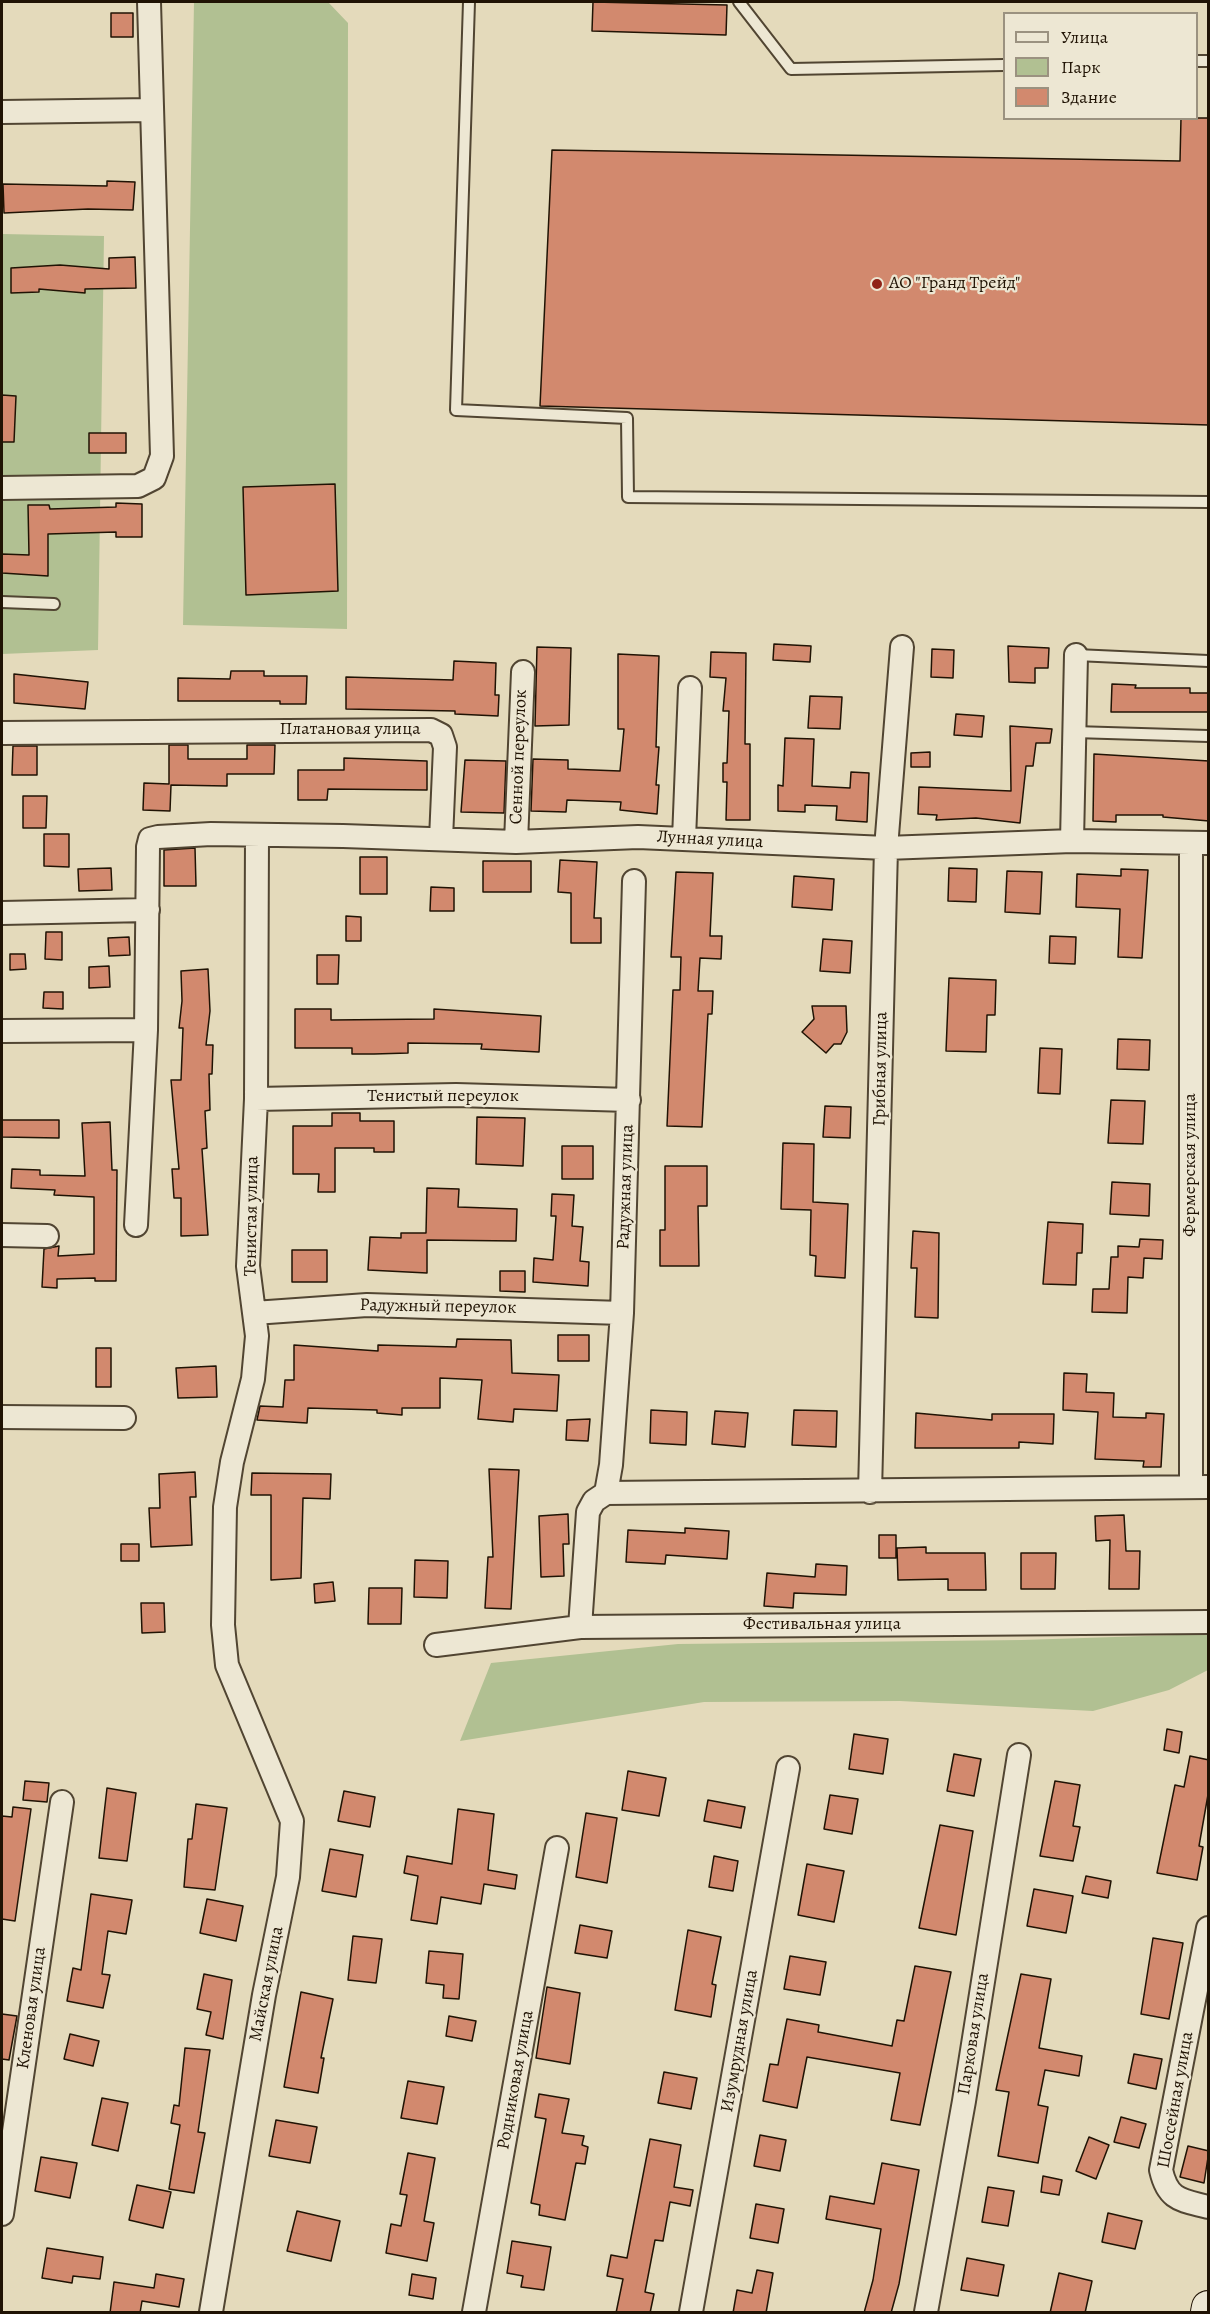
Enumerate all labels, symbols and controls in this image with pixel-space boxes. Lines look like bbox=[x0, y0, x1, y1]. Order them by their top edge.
legend bbox=[1003, 12, 1198, 120]
text: Улица bbox=[1061, 25, 1108, 49]
text: Парк bbox=[1061, 55, 1101, 79]
text: Здание bbox=[1061, 85, 1117, 109]
place label: АО "Гранд Трейд" bbox=[889, 273, 1020, 295]
marker: АО "Гранд Трейд" bbox=[870, 277, 884, 291]
street label: Сенной переулок bbox=[506, 689, 532, 825]
street label: Платановая улица bbox=[280, 719, 420, 741]
street label: Лунная улица bbox=[656, 826, 764, 854]
street label: Грибная улица bbox=[869, 1012, 893, 1126]
street label: Тенистый переулок bbox=[367, 1086, 519, 1108]
street label: Фермерская улица bbox=[1180, 1093, 1202, 1237]
street label: Радужная улица bbox=[613, 1124, 639, 1250]
street label: Тенистая улица bbox=[240, 1156, 264, 1276]
street label: Радужный переулок bbox=[360, 1295, 516, 1319]
street label: Фестивальная улица bbox=[743, 1614, 901, 1636]
street label: Майская улица bbox=[245, 1924, 289, 2044]
street label: Кленовая улица bbox=[13, 1945, 51, 2071]
street label: Изумрудная улица bbox=[717, 1968, 763, 2114]
street label: Парковая улица bbox=[954, 1971, 994, 2097]
street label: Родниковая улица bbox=[493, 2009, 539, 2151]
street label: Шоссейная улица bbox=[1153, 2030, 1199, 2170]

